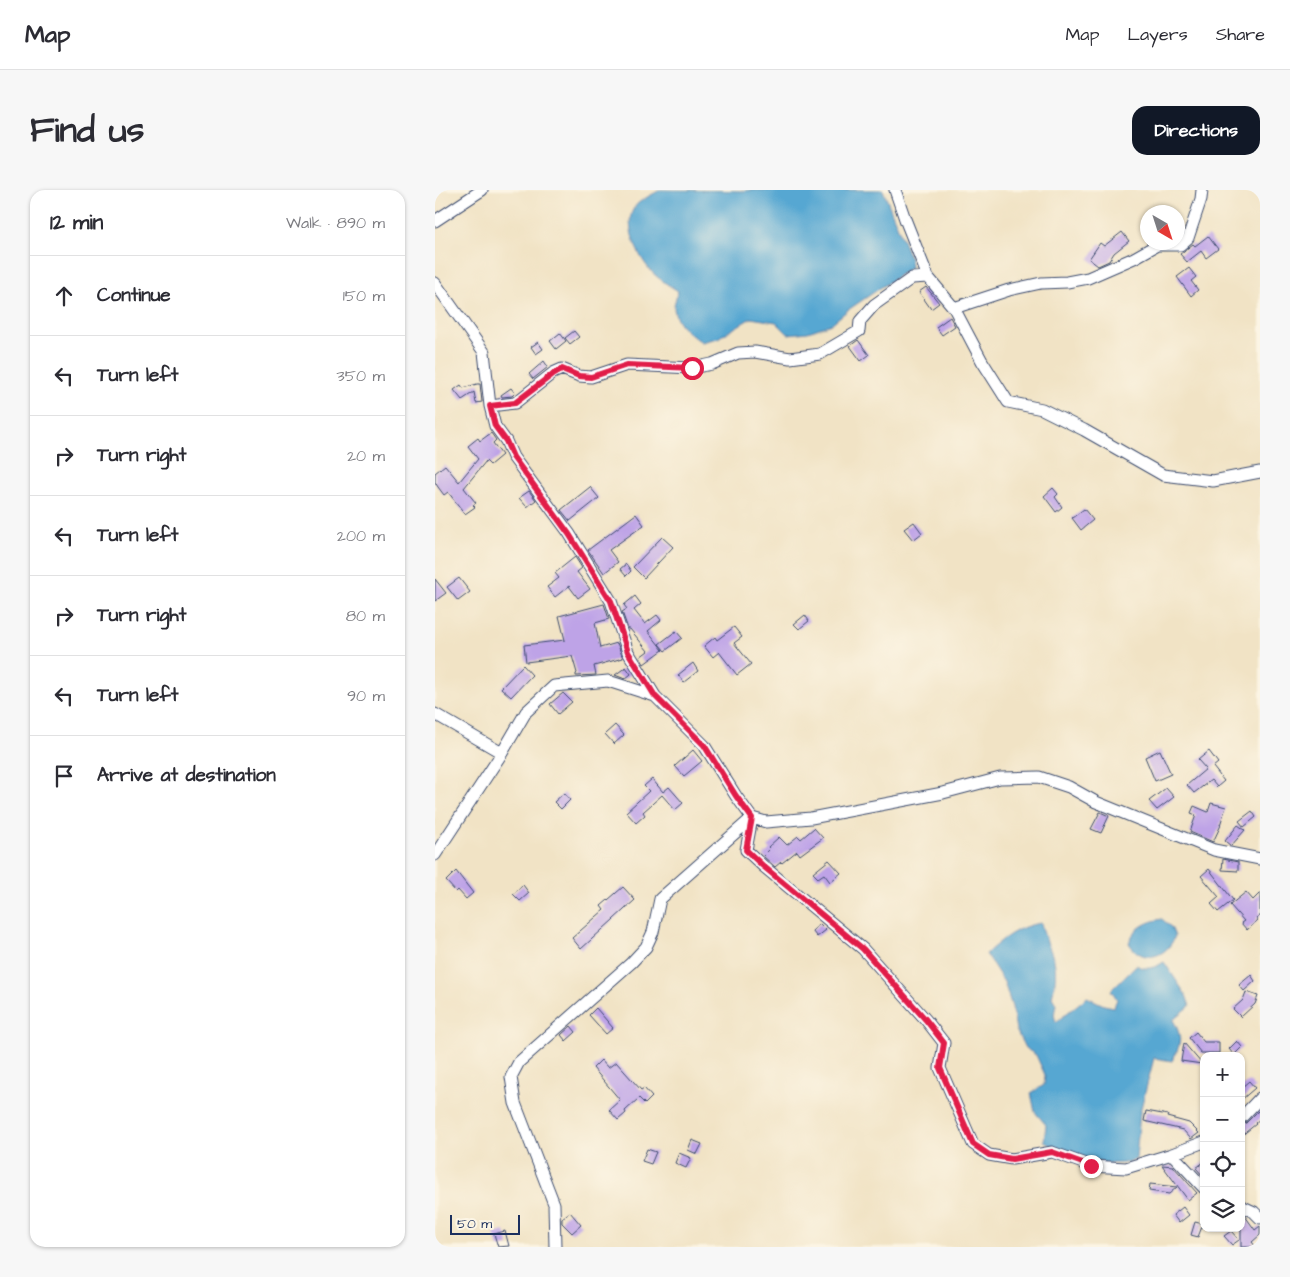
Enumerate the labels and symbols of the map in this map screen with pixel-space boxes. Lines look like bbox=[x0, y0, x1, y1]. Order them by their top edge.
north arrow bbox=[1140, 205, 1185, 250]
route start bbox=[681, 357, 704, 380]
route end bbox=[1080, 1155, 1103, 1178]
scale bar bbox=[450, 1212, 520, 1235]

